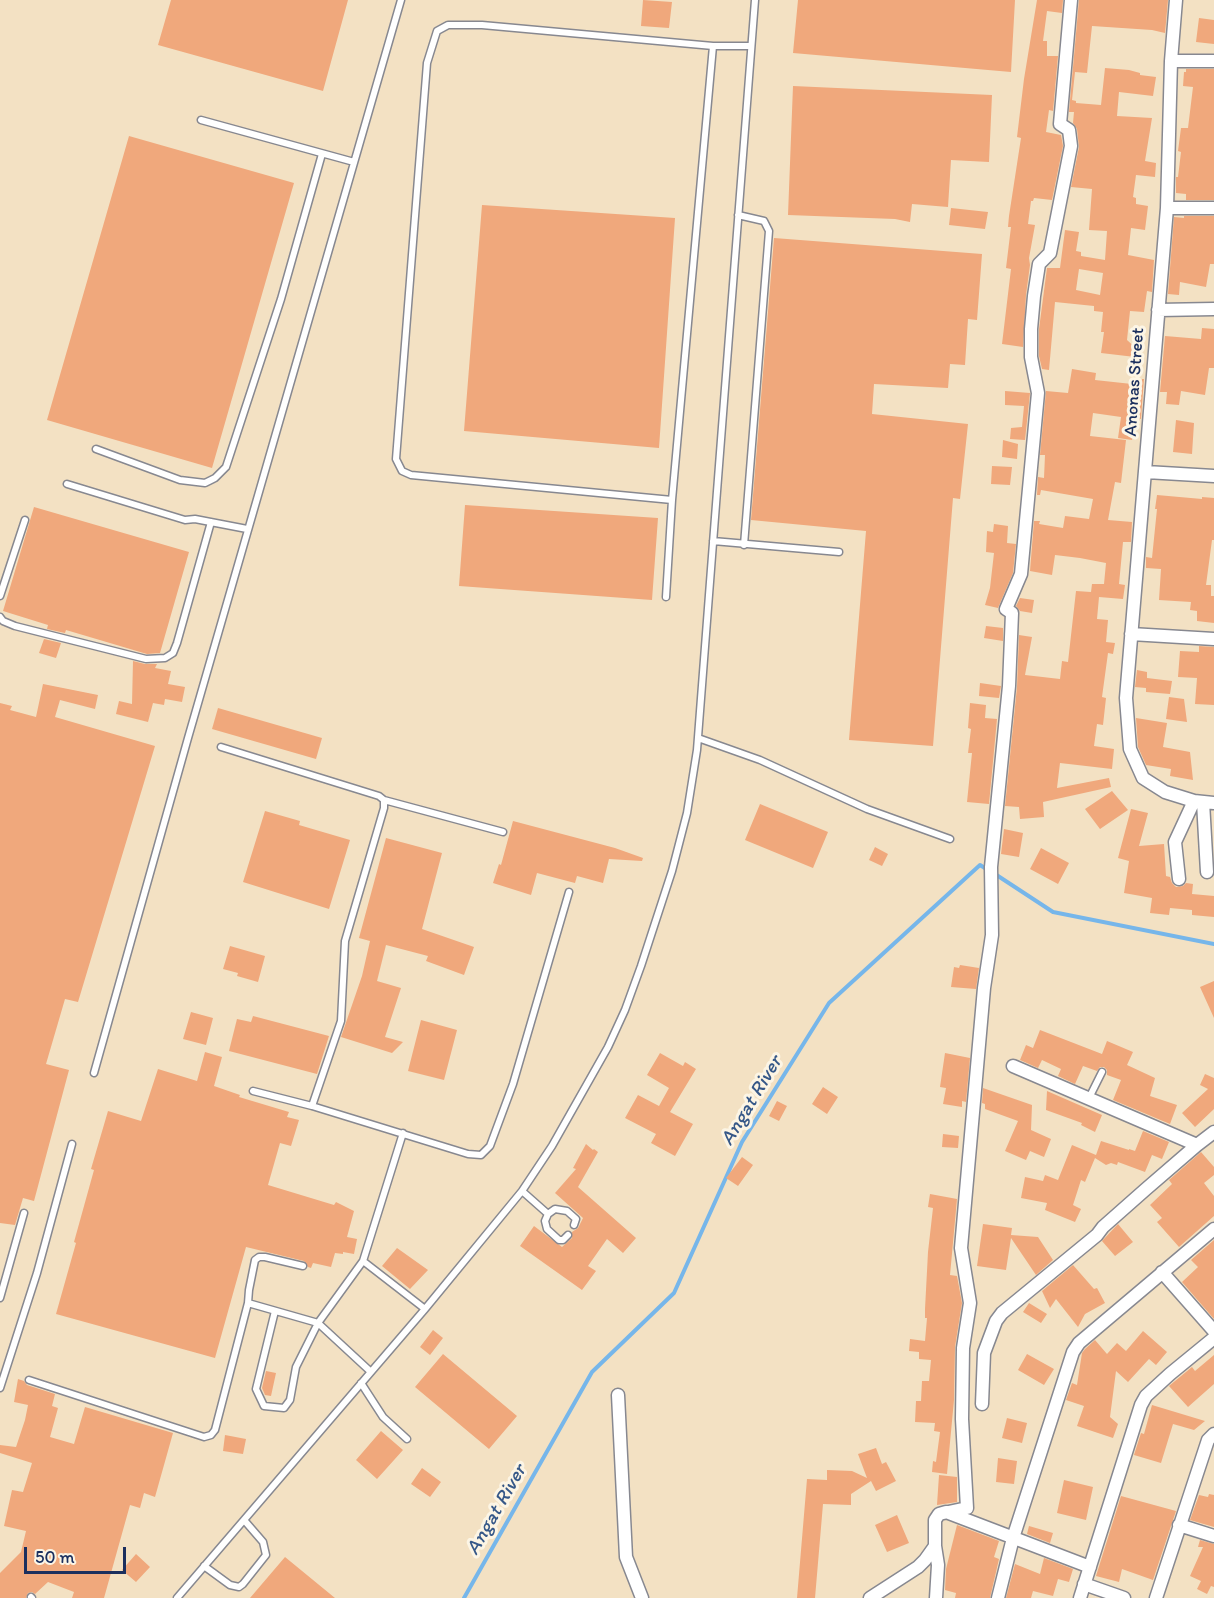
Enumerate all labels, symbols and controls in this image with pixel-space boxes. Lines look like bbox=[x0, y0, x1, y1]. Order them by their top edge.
street label: Anonas Street bbox=[1120, 327, 1150, 437]
water label: Angat River bbox=[716, 1052, 788, 1150]
water label: Angat River bbox=[462, 1461, 532, 1559]
scale bar bbox=[27, 1535, 129, 1573]
text: 50 m bbox=[35, 1546, 75, 1568]

